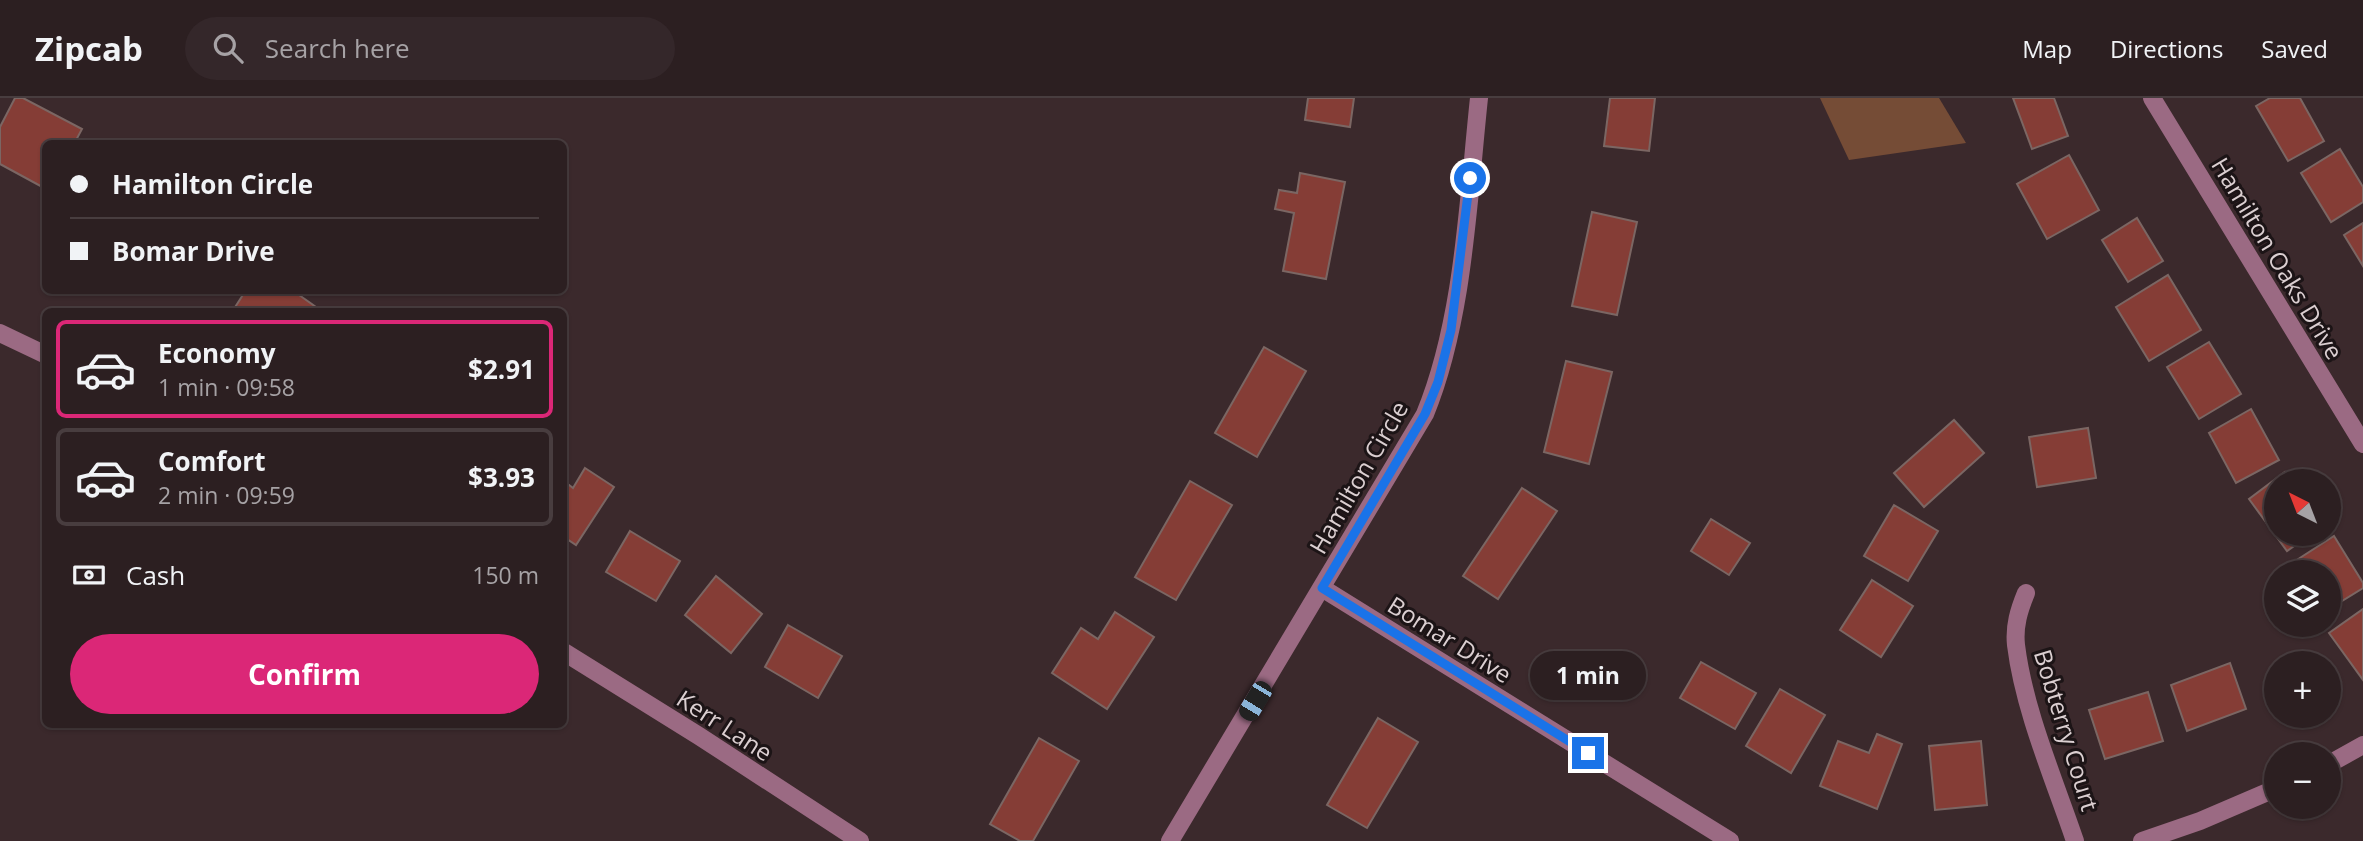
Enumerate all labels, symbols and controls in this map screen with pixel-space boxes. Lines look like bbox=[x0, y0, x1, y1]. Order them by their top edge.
search box bbox=[185, 17, 675, 80]
text: Zipcab bbox=[35, 26, 143, 71]
icon: search bbox=[209, 29, 247, 67]
text: Search here bbox=[265, 30, 410, 66]
text: Map bbox=[2022, 32, 2072, 65]
text: Directions bbox=[2110, 32, 2223, 65]
text: Saved bbox=[2261, 32, 2328, 65]
street label: Hamilton Oaks Drive bbox=[2205, 151, 2351, 365]
route start bbox=[1454, 162, 1486, 194]
text: Hamilton Circle bbox=[112, 166, 313, 202]
text: Bomar Drive bbox=[112, 233, 275, 269]
text: Economy bbox=[158, 335, 276, 371]
icon: car bbox=[74, 338, 137, 401]
text: $2.91 bbox=[468, 351, 535, 387]
text: 1 min · 09:58 bbox=[158, 371, 295, 403]
street label: Hamilton Circle bbox=[1301, 395, 1415, 559]
text: Comfort bbox=[158, 443, 265, 479]
icon: car bbox=[74, 446, 137, 509]
text: $3.93 bbox=[468, 459, 535, 495]
north arrow bbox=[2264, 469, 2342, 546]
map controls bbox=[2264, 469, 2341, 819]
text: 2 min · 09:59 bbox=[158, 479, 295, 511]
icon: cash bbox=[70, 556, 108, 594]
text: Cash bbox=[126, 557, 185, 593]
text: 150 m bbox=[472, 559, 539, 591]
button: layers bbox=[2264, 560, 2341, 637]
street label: Bomar Drive bbox=[1382, 588, 1518, 690]
button: Confirm bbox=[70, 634, 539, 714]
street label: Bobterry Court bbox=[2027, 645, 2107, 815]
button: + bbox=[2264, 651, 2341, 728]
callout: 1 min bbox=[1530, 652, 1646, 700]
text: 1 min bbox=[1556, 659, 1620, 691]
car bbox=[1236, 678, 1275, 724]
street label: Kerr Lane bbox=[671, 682, 779, 768]
route end bbox=[1572, 737, 1604, 769]
button: − bbox=[2264, 742, 2341, 819]

